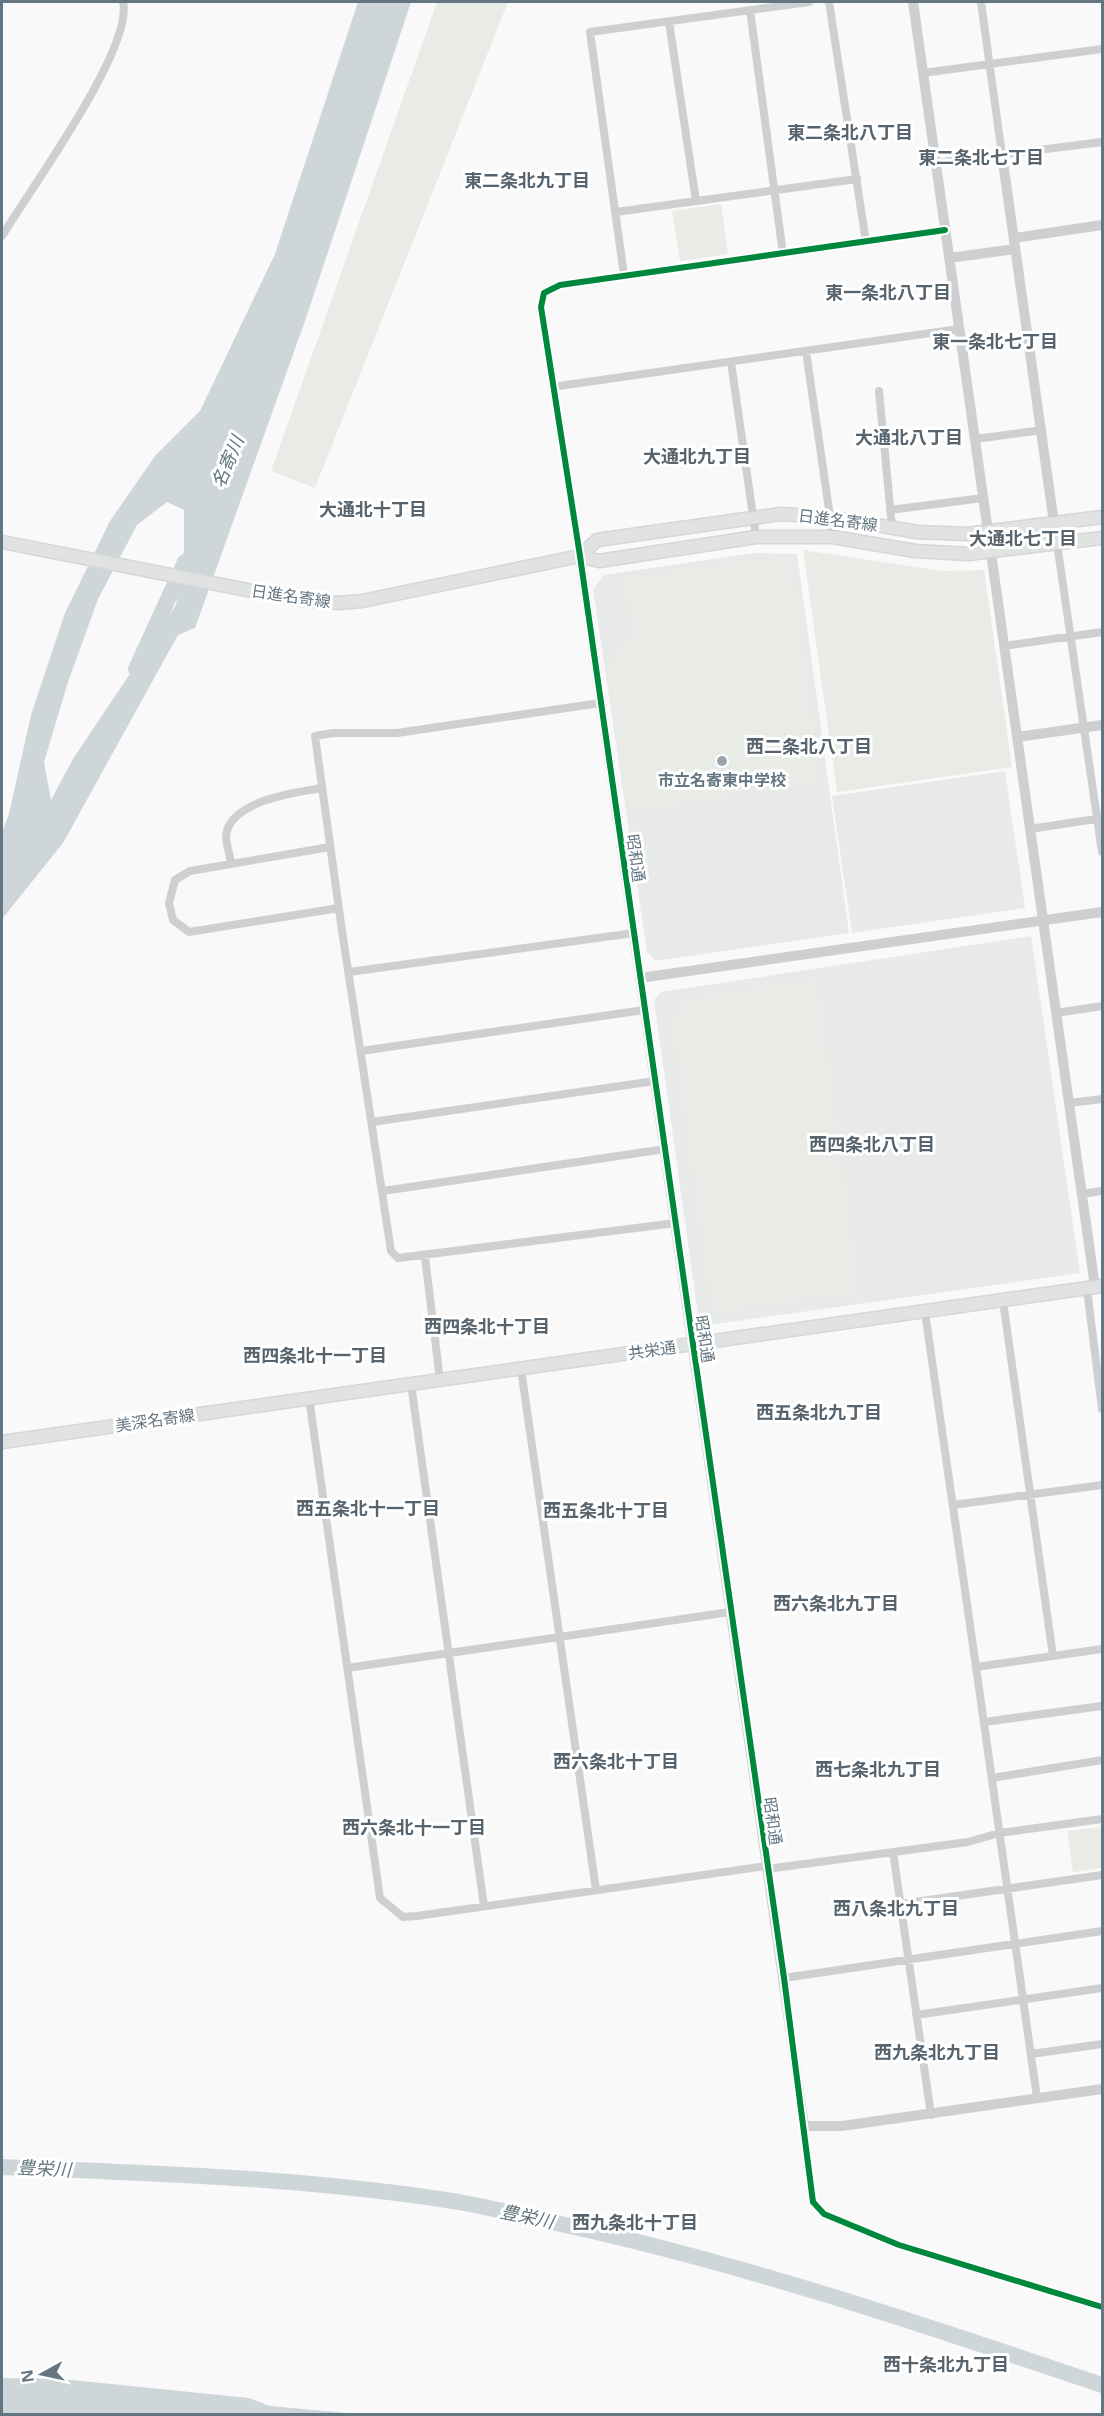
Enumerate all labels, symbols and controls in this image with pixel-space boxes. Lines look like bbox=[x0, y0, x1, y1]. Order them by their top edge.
district label: 東二条北八丁目 bbox=[787, 120, 913, 144]
district label: 東二条北七丁目 bbox=[918, 145, 1044, 169]
district label: 東二条北九丁目 bbox=[464, 168, 590, 192]
district label: 東一条北八丁目 bbox=[825, 280, 951, 304]
district label: 東一条北七丁目 bbox=[932, 329, 1058, 353]
district label: 大通北八丁目 bbox=[855, 425, 963, 449]
water label: 名寄川 bbox=[205, 430, 249, 491]
district label: 大通北九丁目 bbox=[643, 444, 751, 468]
district label: 大通北十丁目 bbox=[319, 497, 427, 521]
street label: 日進名寄線 bbox=[797, 504, 879, 536]
district label: 大通北七丁目 bbox=[969, 526, 1077, 550]
street label: 日進名寄線 bbox=[250, 580, 332, 612]
district label: 西二条北八丁目 bbox=[746, 734, 872, 758]
marker: 市立名寄東中学校 bbox=[715, 754, 729, 768]
place label: 市立名寄東中学校 bbox=[658, 769, 786, 791]
street label: 昭和通 bbox=[622, 833, 650, 883]
district label: 西四条北八丁目 bbox=[809, 1132, 935, 1156]
district label: 西四条北十丁目 bbox=[424, 1314, 550, 1338]
street label: 昭和通 bbox=[690, 1314, 720, 1364]
street label: 共栄通 bbox=[627, 1336, 677, 1364]
district label: 西四条北十一丁目 bbox=[243, 1343, 387, 1367]
district label: 西五条北九丁目 bbox=[756, 1400, 882, 1424]
street label: 美深名寄線 bbox=[114, 1404, 196, 1436]
district label: 西五条北十一丁目 bbox=[296, 1496, 440, 1520]
district label: 西五条北十丁目 bbox=[543, 1498, 669, 1522]
district label: 西六条北九丁目 bbox=[773, 1591, 899, 1615]
district label: 西六条北十丁目 bbox=[553, 1749, 679, 1773]
district label: 西七条北九丁目 bbox=[815, 1757, 941, 1781]
street label: 昭和通 bbox=[759, 1796, 787, 1846]
district label: 西六条北十一丁目 bbox=[342, 1815, 486, 1839]
district label: 西八条北九丁目 bbox=[833, 1896, 959, 1920]
district label: 西九条北九丁目 bbox=[874, 2040, 1000, 2064]
water label: 豊栄川 bbox=[16, 2155, 74, 2182]
water label: 豊栄川 bbox=[498, 2199, 558, 2234]
district label: 西九条北十丁目 bbox=[572, 2210, 698, 2234]
north arrow bbox=[12, 2344, 72, 2404]
district label: 西十条北九丁目 bbox=[883, 2352, 1009, 2376]
text: N bbox=[15, 2368, 39, 2384]

